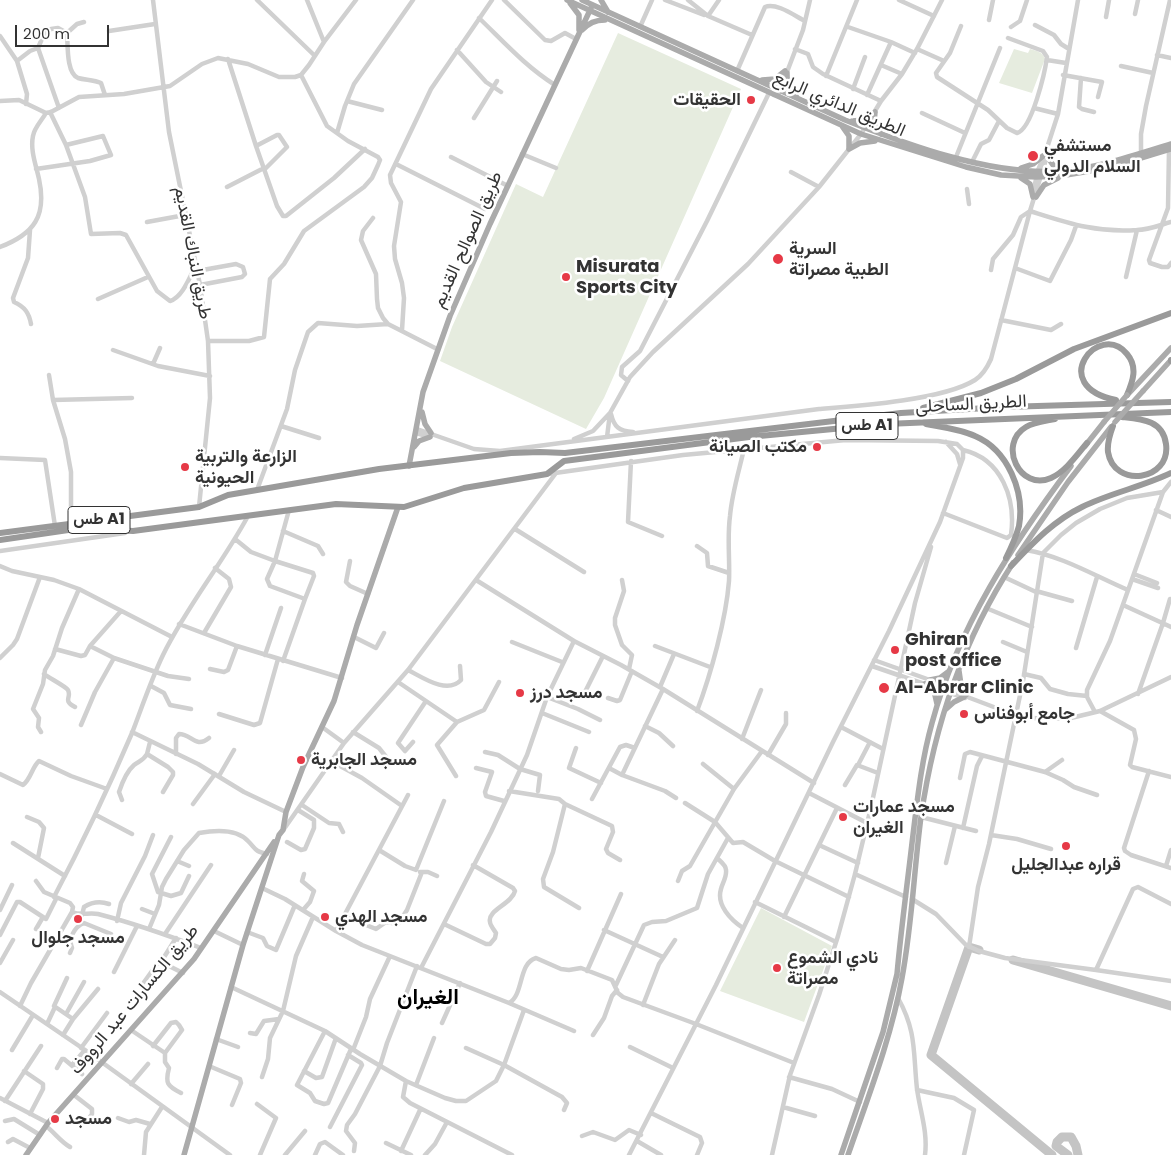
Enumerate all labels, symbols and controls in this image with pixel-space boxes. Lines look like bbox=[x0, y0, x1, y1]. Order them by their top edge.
scale bar bbox=[18, 15, 111, 47]
text: 200 m bbox=[23, 23, 70, 44]
street label: الطريق الدائري الرابع bbox=[770, 67, 908, 143]
place label: الحقيقات bbox=[673, 89, 741, 111]
marker: الحقيقات bbox=[745, 94, 757, 106]
place label: مستشفي السلام الدولي bbox=[1044, 135, 1141, 178]
marker: مستشفي السلام الدولي bbox=[1026, 149, 1040, 163]
street label: طريق الصوالح القديم bbox=[428, 168, 508, 312]
street label: طريق النباك القديم bbox=[169, 185, 215, 321]
place label: السرية الطبية مصراتة bbox=[789, 238, 889, 280]
marker: السرية الطبية مصراتة bbox=[771, 252, 785, 266]
place label: Misurata Sports City bbox=[576, 256, 677, 298]
marker: Misurata Sports City bbox=[560, 271, 572, 283]
street label: الطريق الساحلى bbox=[915, 391, 1027, 419]
road number: طس A1 bbox=[836, 412, 898, 440]
place label: مكتب الصيانة bbox=[709, 436, 807, 458]
marker: مكتب الصيانة bbox=[811, 441, 823, 453]
place label: الزارعة والتربية الحيونية bbox=[195, 446, 297, 488]
marker: الزارعة والتربية الحيونية bbox=[179, 461, 191, 473]
road number: طس A1 bbox=[68, 506, 130, 534]
place label: Ghiran post office bbox=[905, 629, 1002, 672]
marker: Ghiran post office bbox=[889, 644, 901, 656]
place label: Al-Abrar Clinic bbox=[895, 677, 1034, 699]
marker: Al-Abrar Clinic bbox=[877, 681, 891, 695]
place label: مسجد درز bbox=[530, 682, 603, 704]
marker: مسجد درز bbox=[514, 687, 526, 699]
place label: جامع أبوفناس bbox=[974, 703, 1075, 725]
marker: جامع أبوفناس bbox=[958, 708, 970, 720]
place label: مسجد الجابرية bbox=[311, 749, 417, 771]
marker: مسجد الجابرية bbox=[295, 754, 307, 766]
place label: مسجد عمارات الغيران bbox=[853, 796, 955, 839]
marker: مسجد عمارات الغيران bbox=[837, 811, 849, 823]
marker: قراره عبدالجليل bbox=[1060, 840, 1072, 852]
place label: قراره عبدالجليل bbox=[1011, 854, 1121, 876]
place label: مسجد الهدي bbox=[335, 906, 428, 928]
marker: مسجد الهدي bbox=[319, 911, 331, 923]
marker: مسجد جلوال bbox=[72, 913, 84, 925]
street label: طريق الكسارات عبد الرووف bbox=[66, 921, 204, 1079]
place label: مسجد جلوال bbox=[31, 927, 125, 949]
place label: نادي الشموع مصراتة bbox=[787, 947, 878, 990]
marker: نادي الشموع مصراتة bbox=[771, 962, 783, 974]
district label: الغيران bbox=[397, 985, 459, 1011]
place label: مسجد bbox=[65, 1108, 112, 1130]
marker: مسجد bbox=[49, 1113, 61, 1125]

